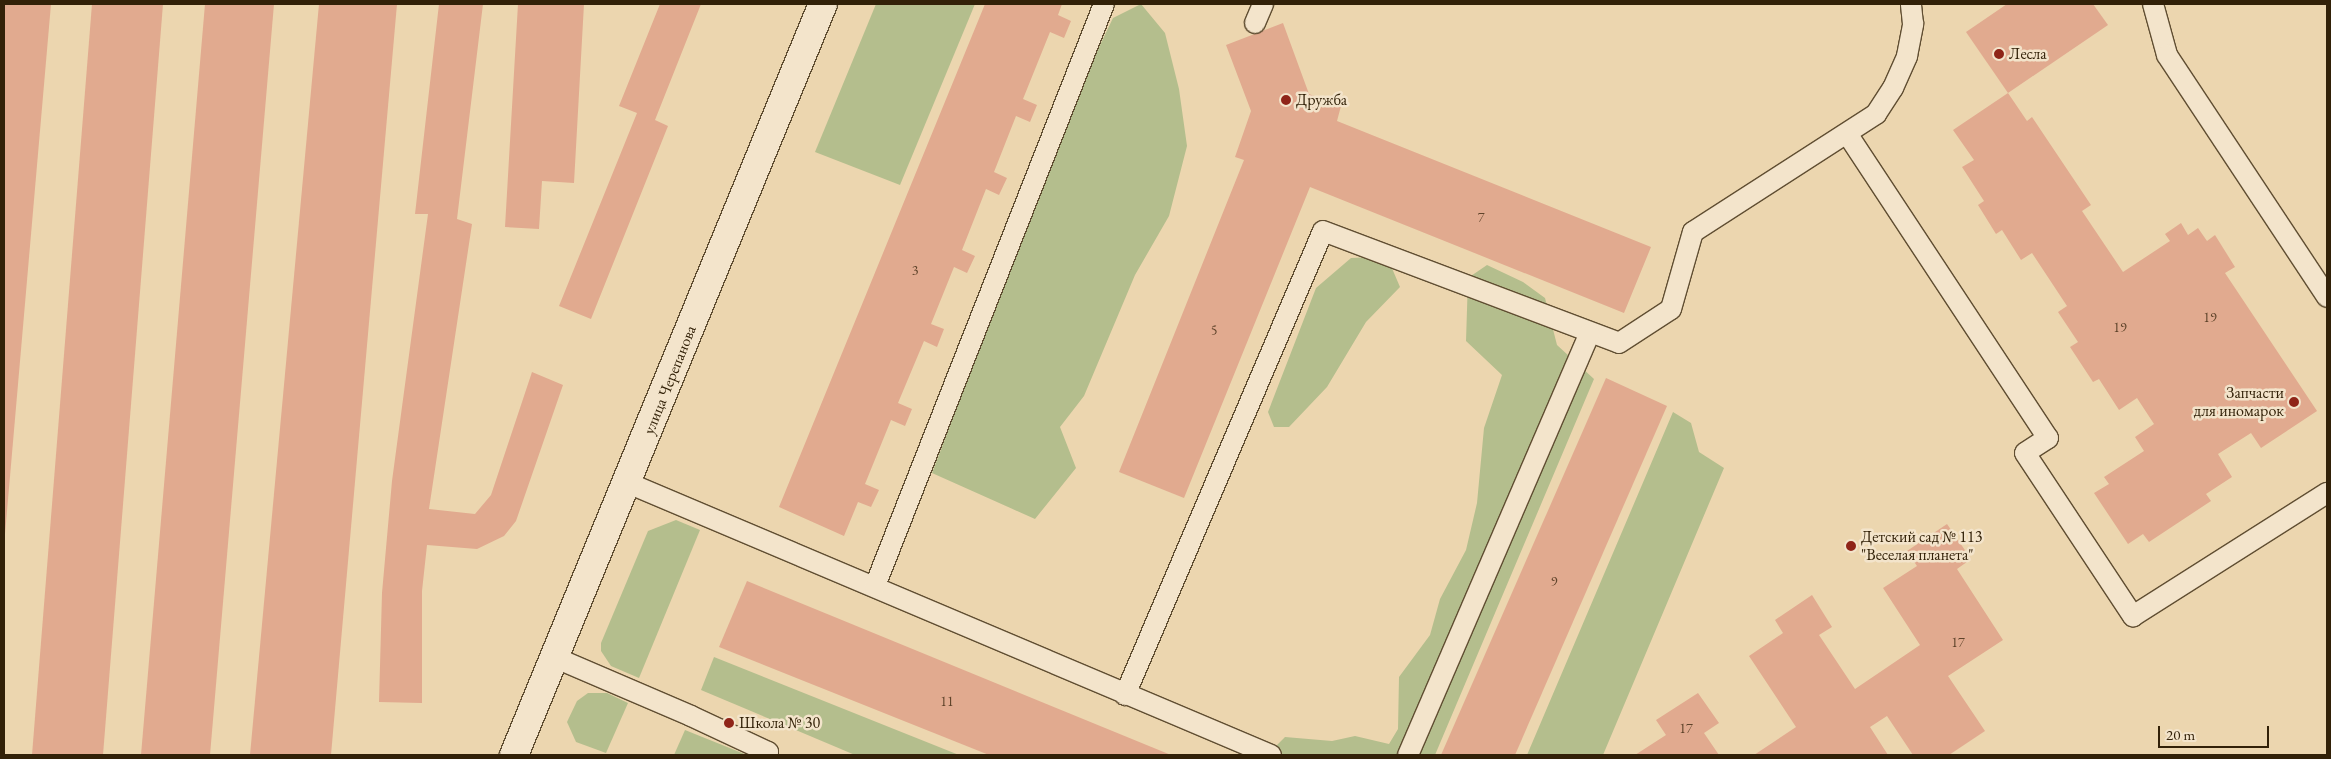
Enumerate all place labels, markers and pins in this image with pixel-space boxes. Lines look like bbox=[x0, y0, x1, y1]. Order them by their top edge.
place label: Лесла bbox=[2009, 44, 2047, 64]
marker: Лесла bbox=[1993, 48, 2005, 60]
place label: Дружба bbox=[1296, 90, 1347, 110]
marker: Дружба bbox=[1280, 94, 1292, 106]
place label: Запчасти для иномарок bbox=[2194, 383, 2284, 421]
marker: Запчасти для иномарок bbox=[2288, 396, 2300, 408]
place label: Детский сад № 113 "Веселая планета" bbox=[1861, 527, 1982, 565]
marker: Детский сад № 113 "Веселая планета" bbox=[1845, 540, 1857, 552]
place label: Школа № 30 bbox=[739, 713, 820, 733]
marker: Школа № 30 bbox=[723, 717, 735, 729]

